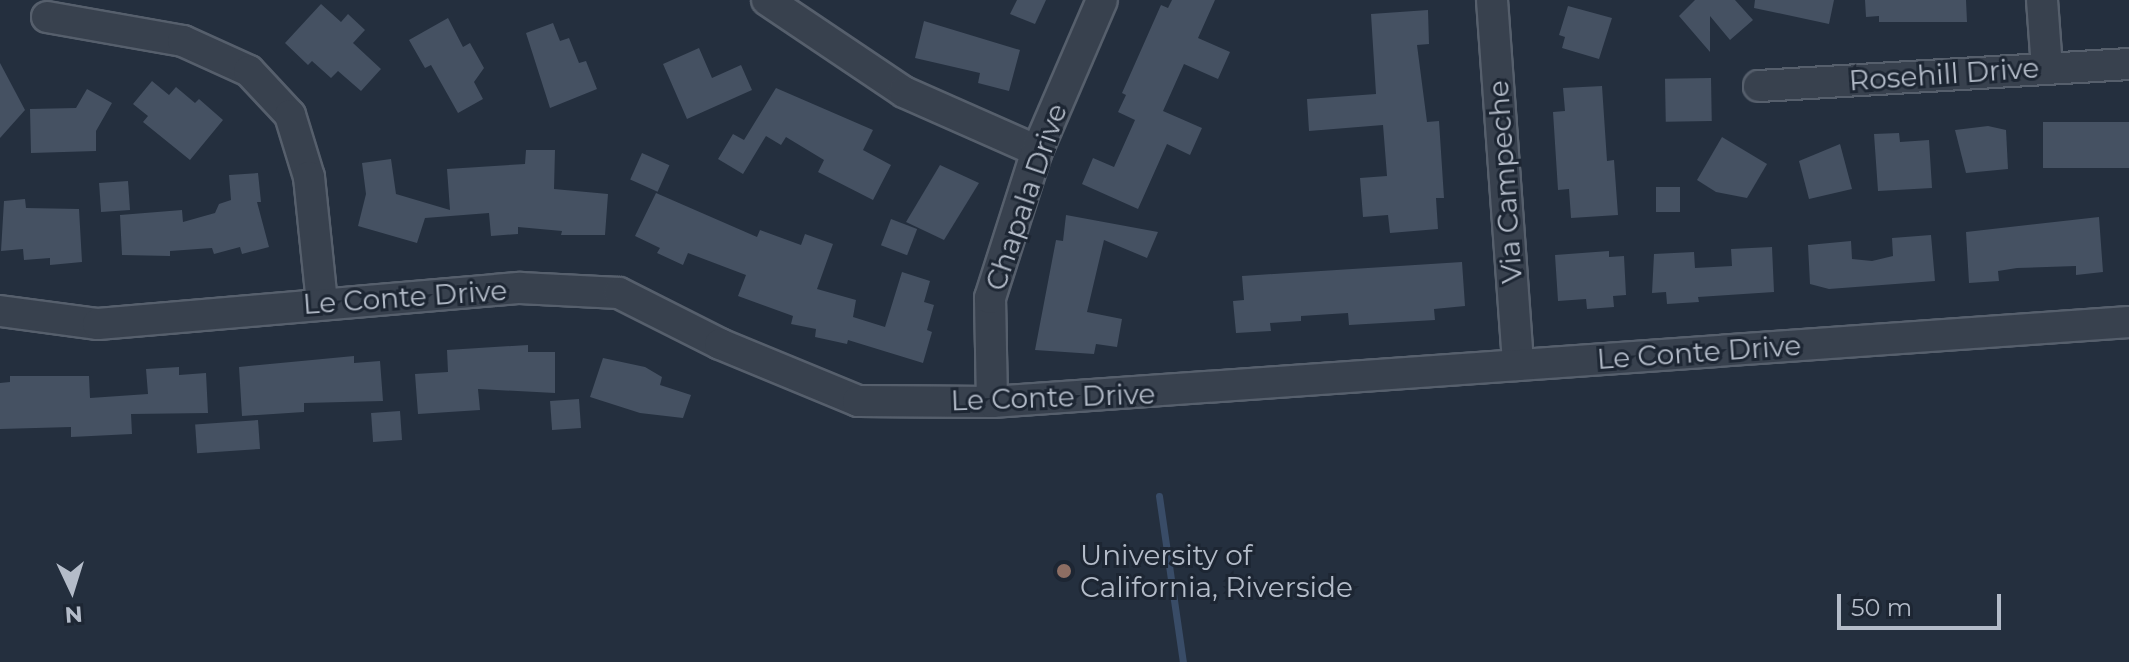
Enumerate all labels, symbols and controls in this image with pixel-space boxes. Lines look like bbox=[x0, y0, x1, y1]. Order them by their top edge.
street label: Rosehill Drive bbox=[1848, 51, 2040, 97]
street label: Via Campeche bbox=[1481, 79, 1529, 285]
street label: Chapala Drive bbox=[978, 99, 1074, 295]
street label: Le Conte Drive bbox=[302, 273, 508, 321]
street label: Le Conte Drive bbox=[1596, 328, 1802, 376]
street label: Le Conte Drive bbox=[950, 377, 1156, 417]
place label: University of California, Riverside bbox=[1080, 538, 1353, 604]
north arrow bbox=[32, 550, 112, 630]
marker: University of California, Riverside bbox=[1055, 562, 1073, 580]
scale bar bbox=[1841, 578, 2005, 628]
text: 50 m bbox=[1851, 593, 1912, 622]
text: N bbox=[64, 600, 84, 629]

